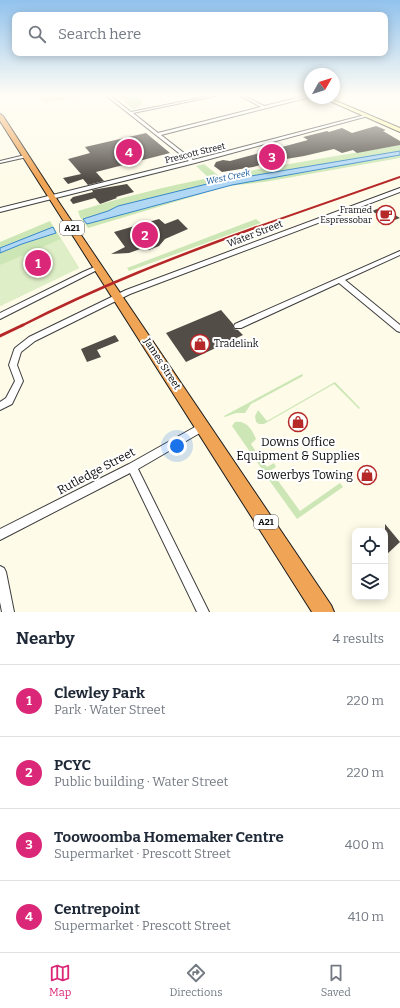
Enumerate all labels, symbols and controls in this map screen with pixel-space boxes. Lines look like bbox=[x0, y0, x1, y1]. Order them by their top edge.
search box bbox=[12, 12, 388, 56]
icon: search bbox=[26, 23, 48, 45]
text: Search here bbox=[58, 25, 141, 43]
north arrow bbox=[304, 68, 340, 104]
pin: 4 bbox=[116, 137, 142, 167]
street label: Prescott Street bbox=[164, 141, 227, 165]
pin: 3 bbox=[259, 142, 285, 172]
water label: West Creek bbox=[205, 167, 251, 187]
cafe icon: Framed Espressobar bbox=[375, 204, 397, 226]
place label: Framed Espressobar bbox=[320, 205, 373, 225]
street label: Water Street bbox=[226, 218, 285, 250]
pin: 2 bbox=[132, 220, 158, 250]
road number: A21 bbox=[60, 221, 84, 235]
pin: 1 bbox=[25, 248, 51, 278]
shop icon: Tradelink bbox=[189, 333, 211, 355]
street label: James Street bbox=[140, 335, 183, 392]
place label: Tradelink bbox=[214, 338, 259, 350]
shop icon: Downs Office Equipment & Supplies bbox=[287, 411, 309, 433]
place label: Downs Office Equipment & Supplies bbox=[236, 435, 360, 463]
your location bbox=[167, 436, 187, 456]
street label: Rutledge Street bbox=[55, 444, 138, 497]
shop icon: Sowerbys Towing bbox=[356, 464, 378, 486]
place label: Sowerbys Towing bbox=[257, 468, 353, 482]
road number: A21 bbox=[254, 515, 278, 529]
map controls bbox=[352, 528, 388, 600]
button: locate bbox=[352, 528, 388, 564]
button: layers bbox=[352, 564, 388, 600]
text: Nearby bbox=[16, 628, 75, 649]
text: 4 results bbox=[332, 631, 384, 646]
text: Clewley Park bbox=[54, 684, 145, 702]
text: 1 bbox=[26, 693, 32, 708]
text: 220 m bbox=[347, 693, 384, 708]
text: Park · Water Street bbox=[54, 702, 165, 717]
text: PCYC bbox=[54, 756, 91, 774]
text: 2 bbox=[25, 765, 33, 780]
text: 220 m bbox=[347, 765, 384, 780]
text: Public building · Water Street bbox=[54, 774, 228, 789]
text: Toowoomba Homemaker Centre bbox=[54, 828, 284, 846]
text: 3 bbox=[25, 837, 33, 852]
text: 400 m bbox=[345, 837, 384, 852]
text: Supermarket · Prescott Street bbox=[54, 846, 231, 861]
text: Centrepoint bbox=[54, 900, 140, 918]
text: 4 bbox=[25, 909, 33, 924]
text: 410 m bbox=[348, 909, 384, 924]
text: Supermarket · Prescott Street bbox=[54, 918, 231, 933]
tab: Map bbox=[49, 962, 71, 999]
tab: Directions bbox=[170, 962, 222, 999]
tab: Saved bbox=[321, 962, 351, 999]

